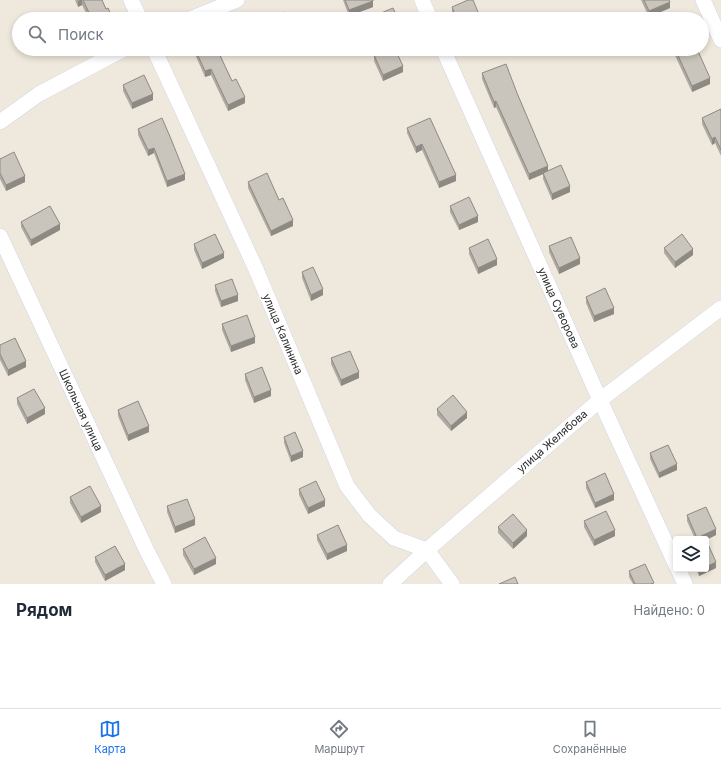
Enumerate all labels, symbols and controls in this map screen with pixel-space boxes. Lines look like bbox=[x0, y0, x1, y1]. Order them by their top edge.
search box bbox=[12, 12, 709, 56]
icon: search bbox=[26, 23, 48, 45]
text: Поиск bbox=[58, 25, 104, 44]
street label: улица Суворова bbox=[535, 265, 583, 351]
street label: улица Калинина bbox=[260, 291, 306, 377]
street label: Школьная улица bbox=[56, 367, 106, 453]
street label: улица Желябова bbox=[514, 407, 590, 475]
map controls bbox=[673, 536, 709, 572]
button: layers bbox=[673, 536, 709, 572]
text: Рядом bbox=[16, 600, 72, 620]
text: Найдено: 0 bbox=[634, 602, 705, 618]
tab: Карта bbox=[94, 718, 126, 756]
tab: Маршрут bbox=[314, 718, 364, 756]
tab: Сохранённые bbox=[553, 718, 627, 756]

